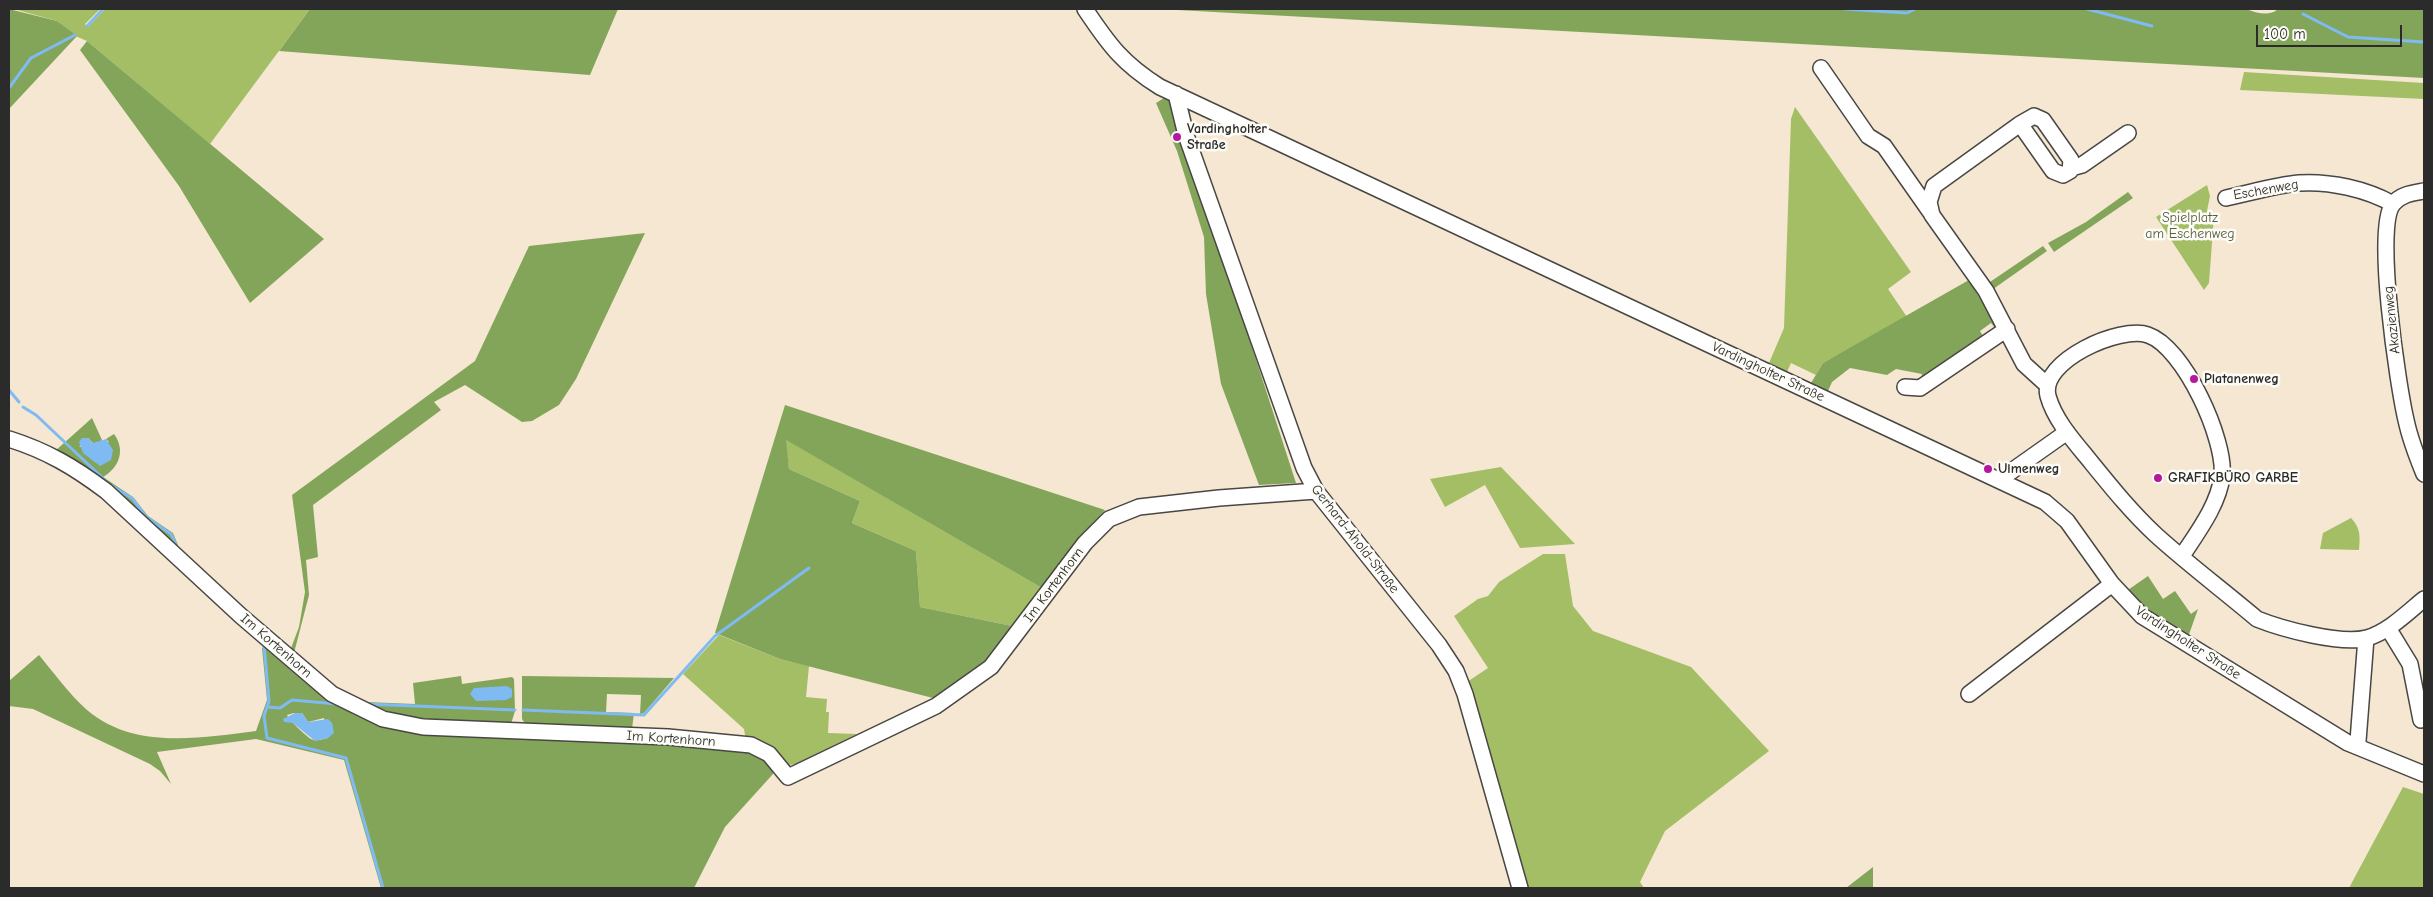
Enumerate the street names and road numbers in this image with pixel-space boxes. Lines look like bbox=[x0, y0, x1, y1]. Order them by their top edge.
street label: Eschenweg bbox=[2232, 176, 2300, 204]
street label: Akazienweg bbox=[2380, 285, 2404, 355]
street label: Vardingholter Straße bbox=[1709, 339, 1827, 405]
street label: Gerhard-Ahold-Straße bbox=[1307, 481, 1403, 597]
street label: Im Kortenhorn bbox=[1020, 544, 1088, 626]
street label: Vardingholter Straße bbox=[2132, 603, 2244, 683]
street label: Im Kortenhorn bbox=[237, 610, 315, 682]
street label: Im Kortenhorn bbox=[626, 728, 716, 750]

